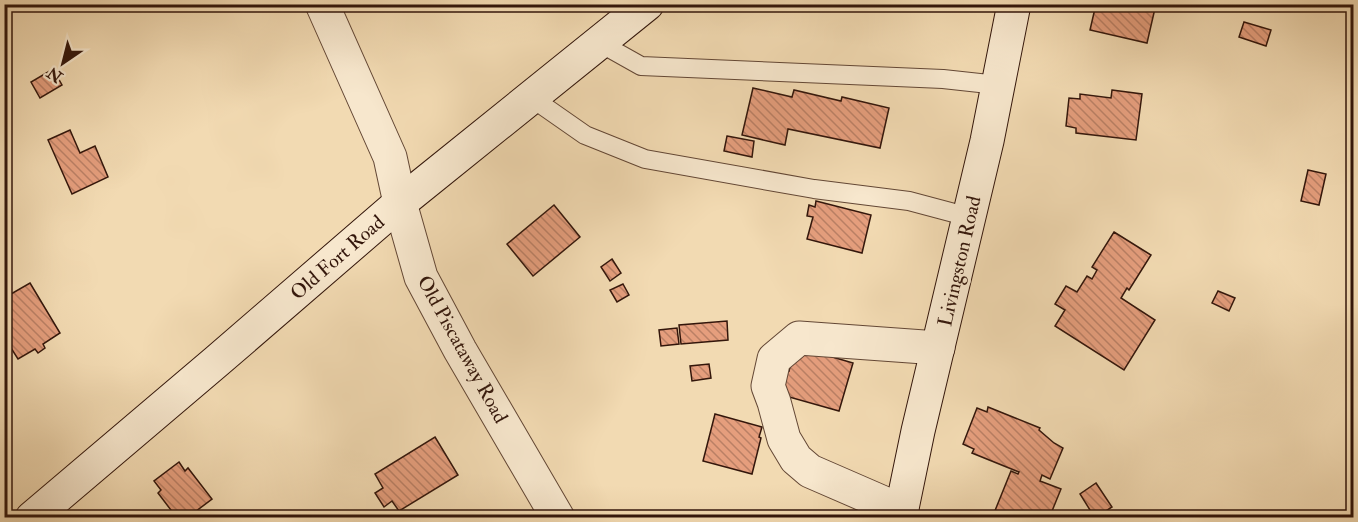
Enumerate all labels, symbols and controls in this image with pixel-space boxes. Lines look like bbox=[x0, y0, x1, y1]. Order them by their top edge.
north arrow bbox=[33, 33, 93, 93]
text: N bbox=[43, 62, 67, 87]
street label: Livingston Road bbox=[932, 193, 987, 329]
street label: Old Fort Road bbox=[285, 209, 390, 305]
street label: Old Piscataway Road bbox=[412, 271, 514, 428]

